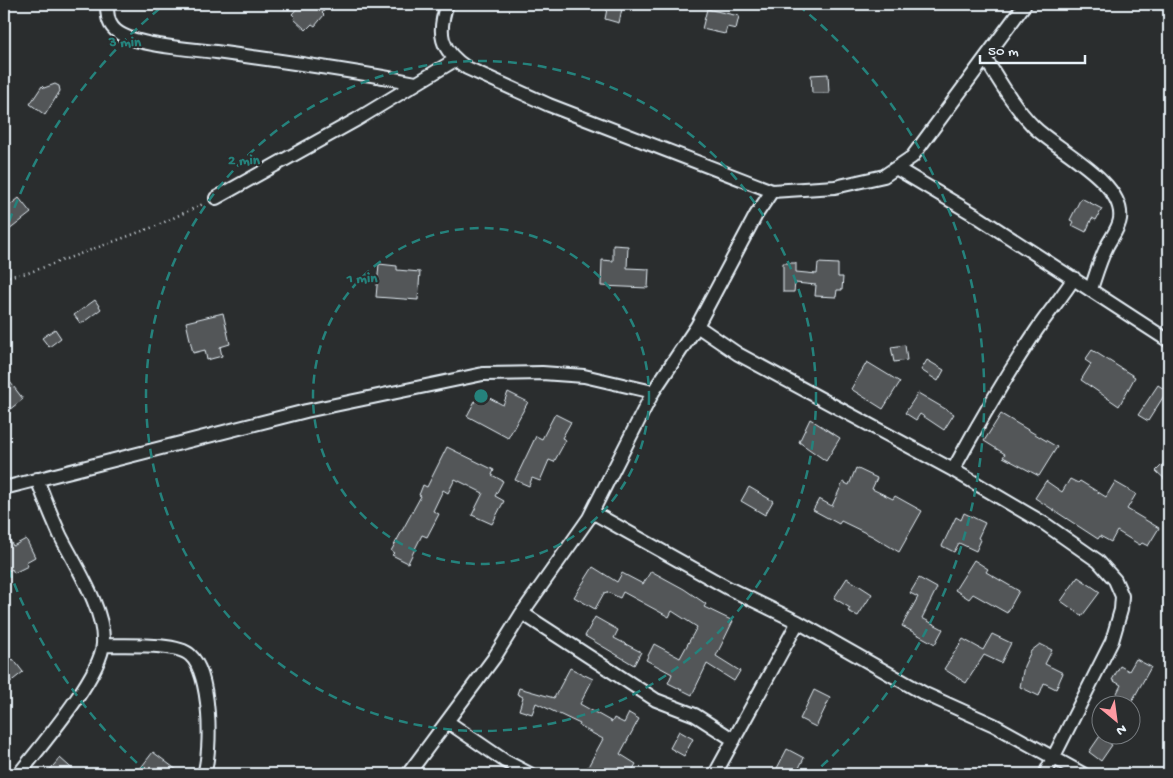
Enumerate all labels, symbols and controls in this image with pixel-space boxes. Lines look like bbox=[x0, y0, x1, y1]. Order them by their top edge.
scale bar bbox=[980, 32, 1086, 64]
text: 3 min bbox=[108, 34, 142, 52]
text: 50 m bbox=[988, 43, 1019, 61]
text: 2 min bbox=[228, 152, 261, 170]
text: 1 min bbox=[346, 270, 378, 288]
centre of rings bbox=[472, 387, 490, 405]
north arrow bbox=[1090, 696, 1140, 746]
text: N bbox=[1113, 720, 1129, 739]

